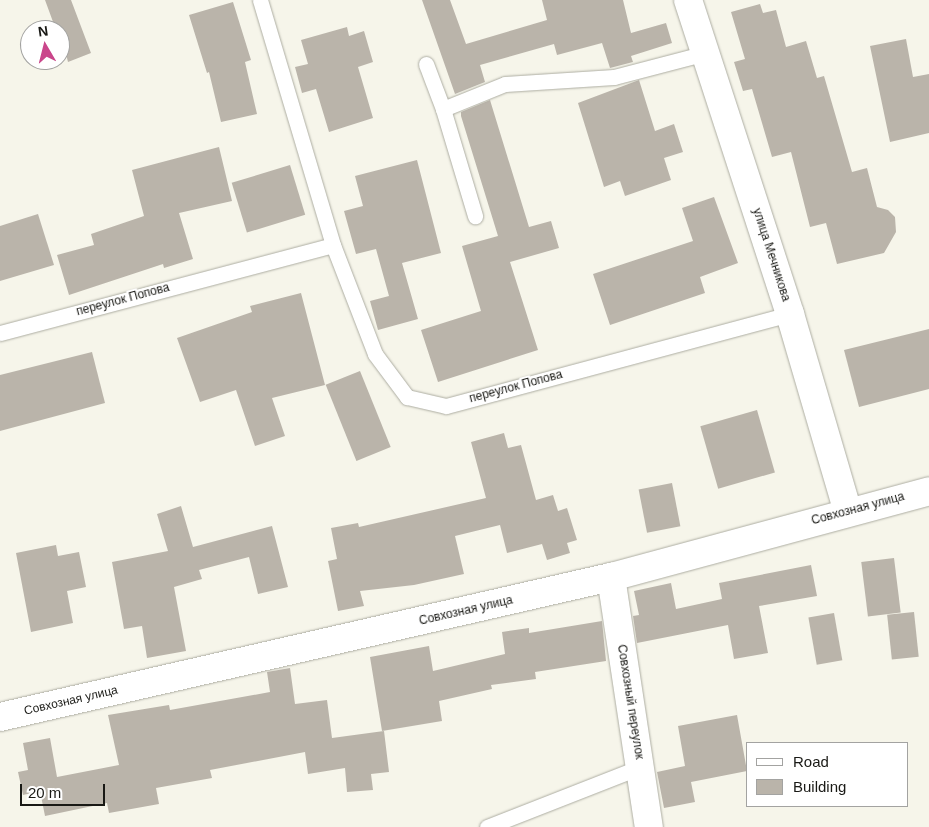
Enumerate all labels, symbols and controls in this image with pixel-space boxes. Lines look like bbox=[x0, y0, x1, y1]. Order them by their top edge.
north arrow bbox=[20, 20, 70, 70]
text: N bbox=[37, 23, 49, 40]
street label: улица Мечникова bbox=[749, 207, 793, 303]
street label: переулок Попова bbox=[75, 281, 171, 319]
street label: переулок Попова bbox=[468, 368, 564, 406]
street label: Совхозная улица bbox=[810, 490, 906, 528]
street label: Совхозная улица bbox=[418, 593, 514, 629]
street label: Совхозный переулок bbox=[614, 644, 646, 760]
street label: Совхозная улица bbox=[23, 683, 119, 719]
legend bbox=[746, 742, 909, 807]
text: Road bbox=[793, 753, 829, 770]
scale bar bbox=[22, 774, 108, 806]
text: Building bbox=[793, 778, 846, 795]
text: 20 m bbox=[28, 784, 61, 801]

